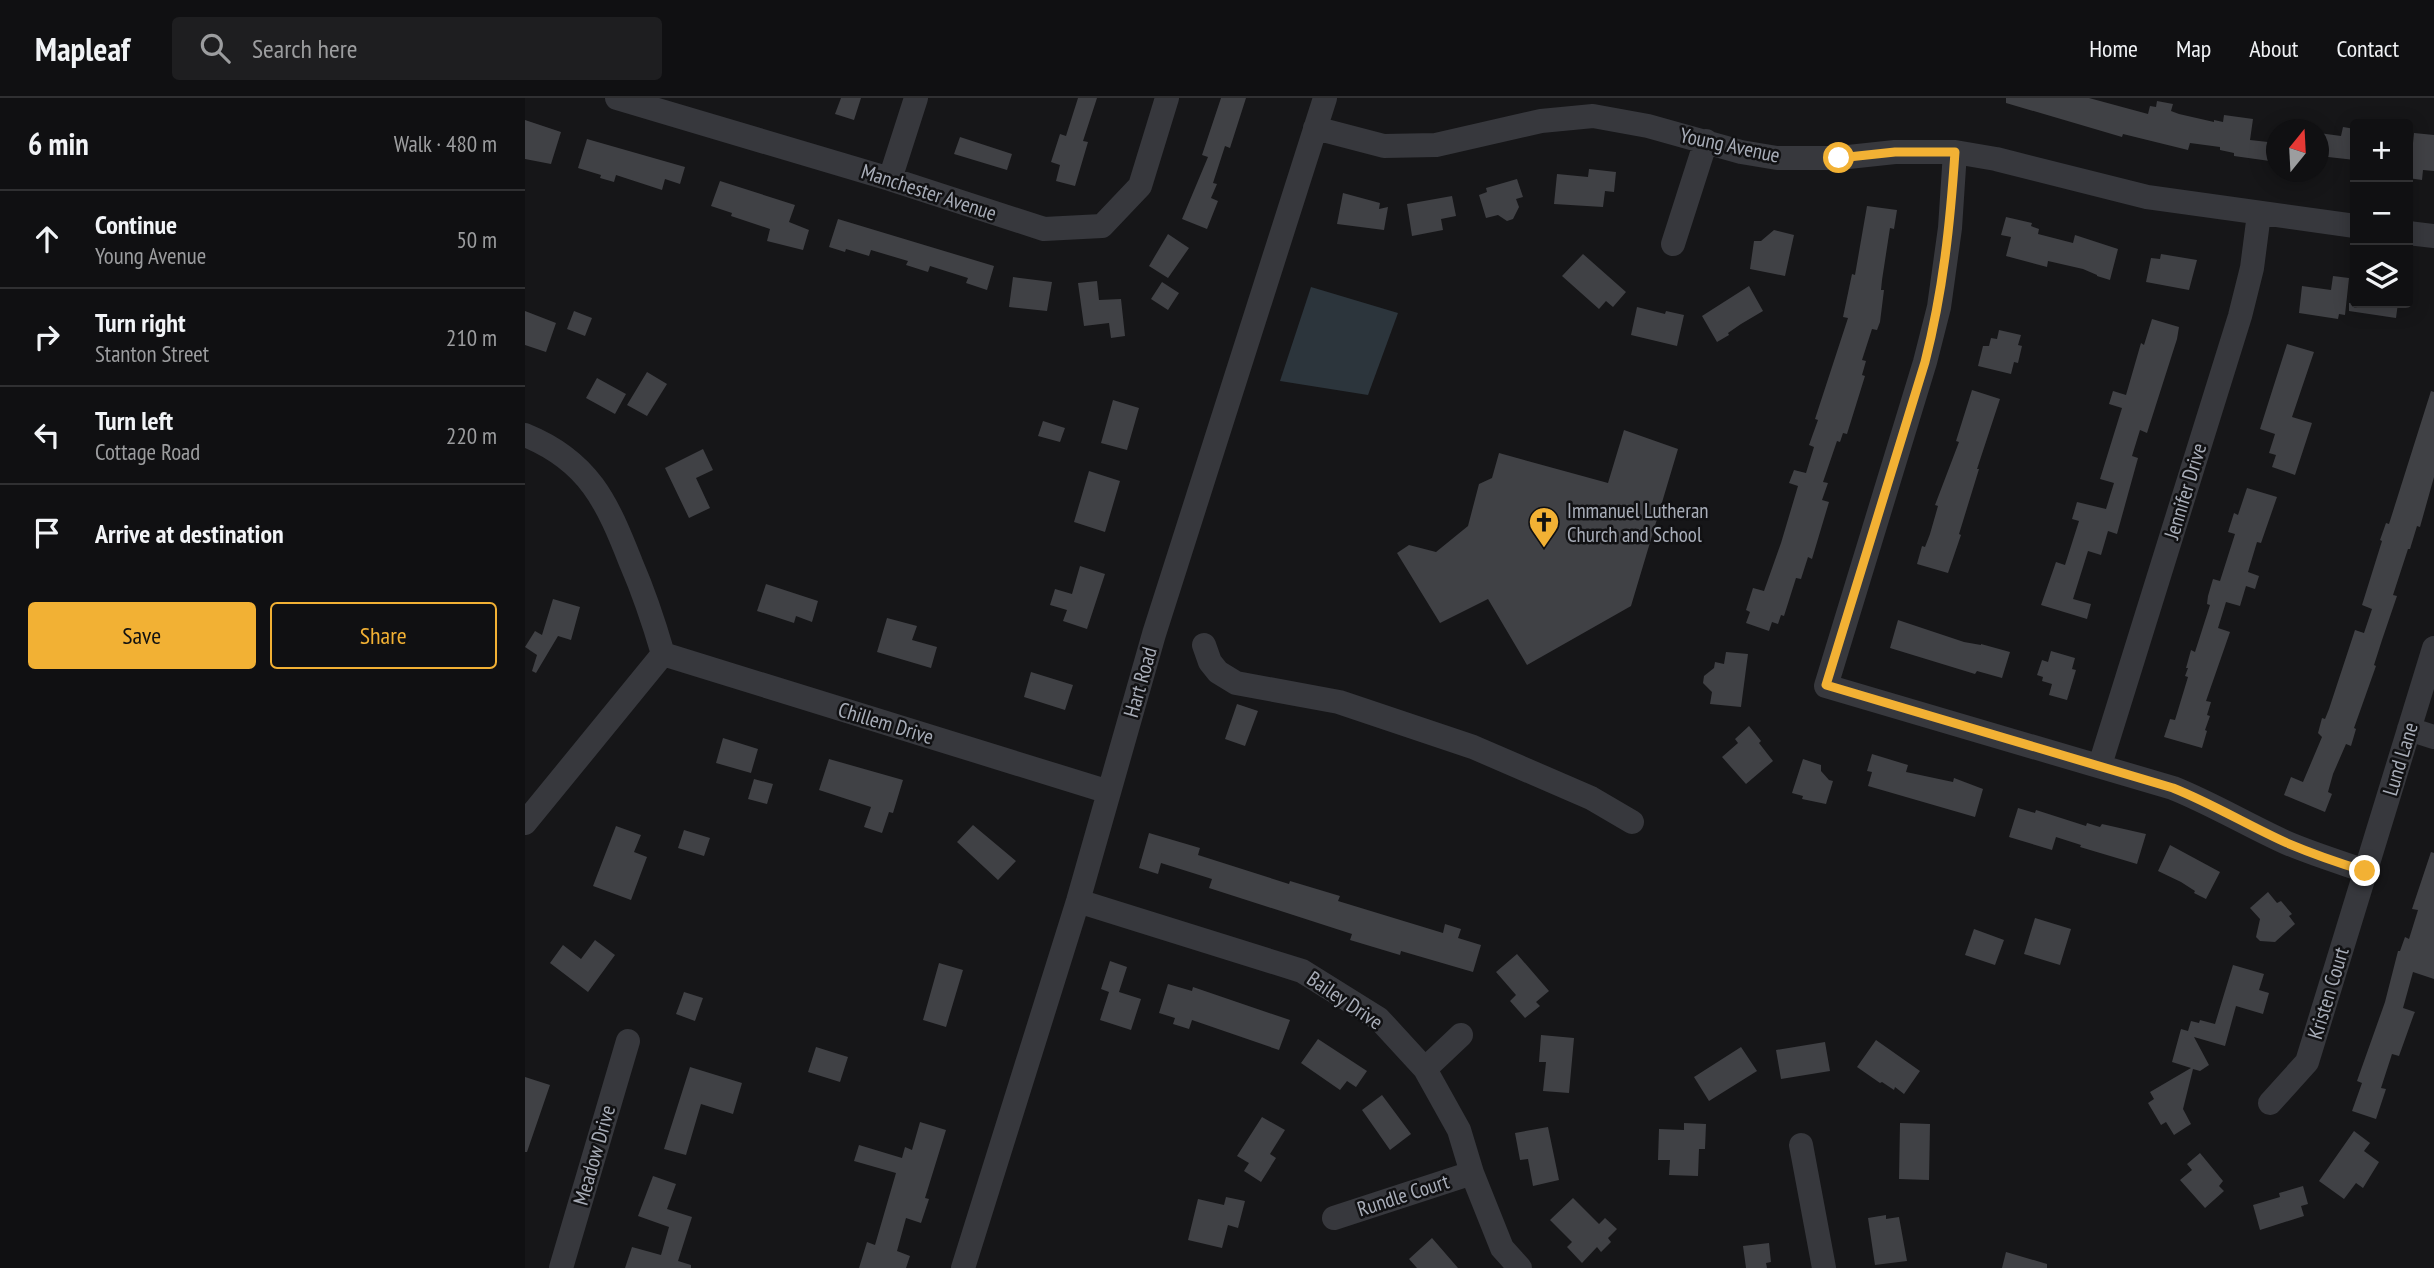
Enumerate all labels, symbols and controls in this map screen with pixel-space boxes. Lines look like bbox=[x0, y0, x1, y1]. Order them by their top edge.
search box bbox=[172, 17, 662, 80]
text: Mapleaf bbox=[35, 27, 130, 70]
icon: search bbox=[196, 29, 234, 67]
text: Search here bbox=[252, 32, 358, 65]
text: Home bbox=[2089, 33, 2138, 64]
text: Map bbox=[2176, 33, 2211, 64]
text: About bbox=[2249, 33, 2298, 64]
text: Contact bbox=[2336, 33, 2399, 64]
north arrow bbox=[2266, 119, 2329, 182]
map controls bbox=[2350, 119, 2413, 308]
button: + bbox=[2350, 119, 2413, 182]
street label: Young Avenue bbox=[1678, 121, 1782, 169]
text: 6 min bbox=[28, 124, 89, 163]
text: Walk · 480 m bbox=[394, 129, 497, 158]
route start bbox=[1823, 142, 1854, 173]
street label: Manchester Avenue bbox=[858, 157, 1000, 227]
button: − bbox=[2350, 182, 2413, 245]
text: Continue bbox=[95, 208, 177, 241]
icon: ahead bbox=[28, 220, 66, 258]
text: 50 m bbox=[456, 225, 497, 254]
text: Young Avenue bbox=[95, 241, 206, 270]
button: layers bbox=[2350, 245, 2413, 308]
text: Turn right bbox=[95, 306, 186, 339]
icon: right bbox=[28, 318, 66, 356]
text: 210 m bbox=[446, 323, 497, 352]
text: Stanton Street bbox=[95, 339, 209, 368]
text: Turn left bbox=[95, 404, 173, 437]
icon: left bbox=[28, 416, 66, 454]
text: 220 m bbox=[446, 421, 497, 450]
text: Cottage Road bbox=[95, 437, 200, 466]
street label: Jennifer Drive bbox=[2157, 440, 2212, 543]
place label: Immanuel Lutheran Church and School bbox=[1567, 497, 1709, 548]
church icon: Immanuel Lutheran Church and School bbox=[1527, 505, 1561, 549]
icon: arrive bbox=[28, 514, 66, 552]
text: Arrive at destination bbox=[95, 517, 284, 550]
button: Save bbox=[28, 602, 256, 669]
button: Share bbox=[270, 602, 497, 669]
street label: Hart Road bbox=[1117, 644, 1163, 720]
street label: Chillem Drive bbox=[835, 696, 937, 750]
street label: Lund Lane bbox=[2376, 719, 2424, 799]
route end bbox=[2349, 855, 2380, 886]
street label: Kristen Court bbox=[2301, 944, 2355, 1042]
street label: Bailey Drive bbox=[1302, 965, 1388, 1035]
street label: Meadow Drive bbox=[567, 1102, 621, 1208]
street label: Rundle Court bbox=[1354, 1167, 1452, 1222]

